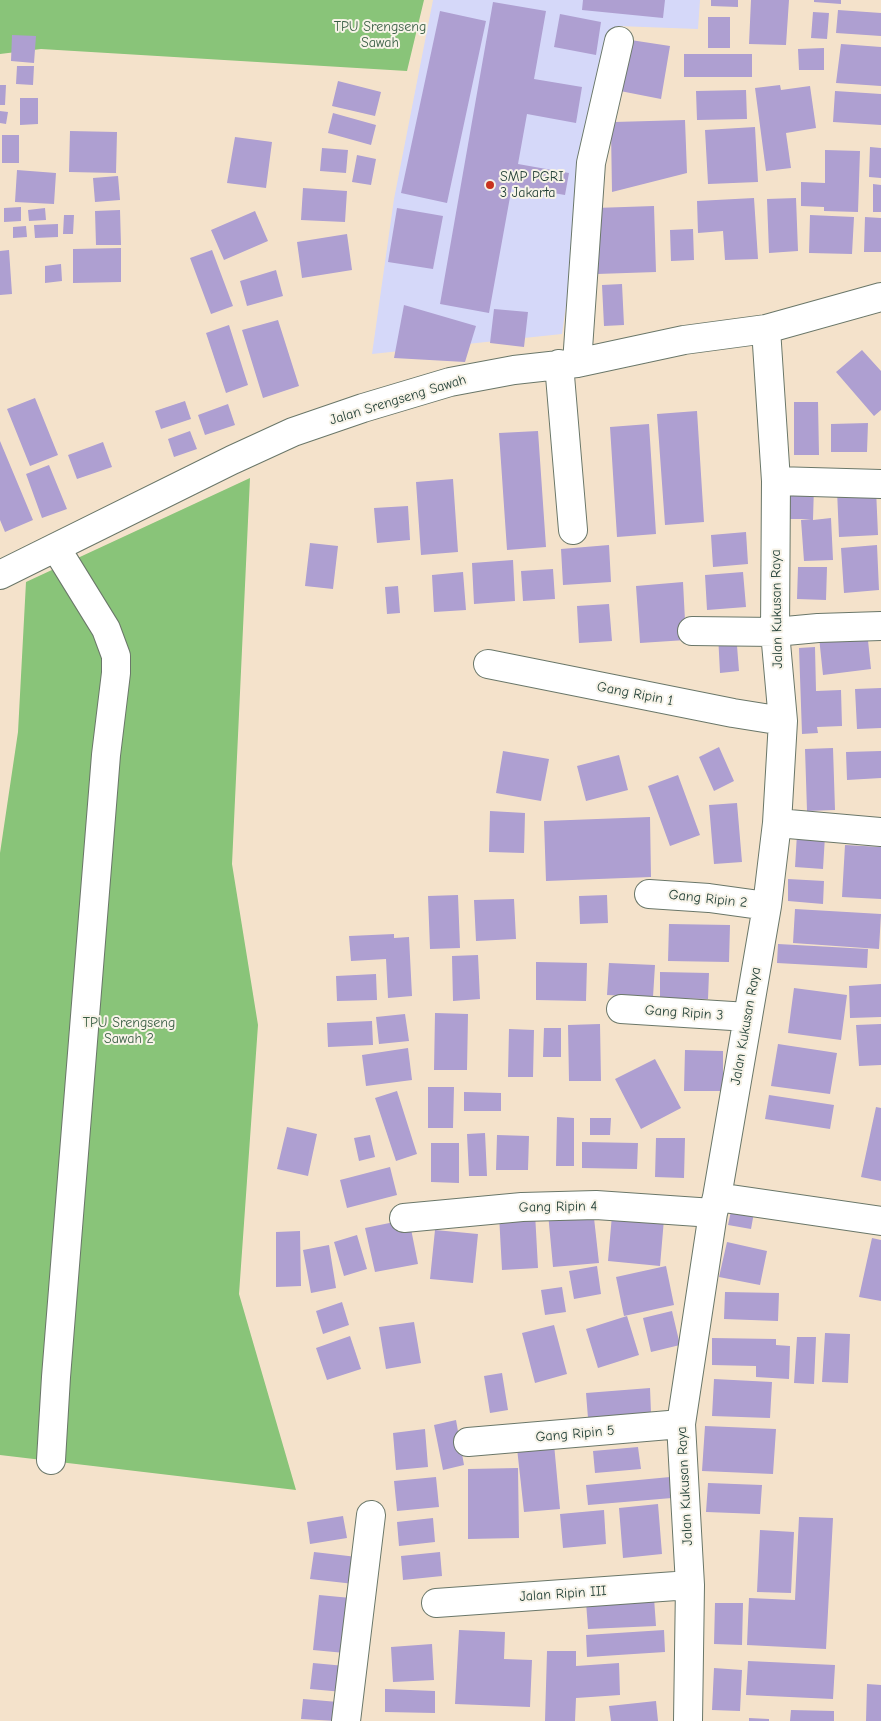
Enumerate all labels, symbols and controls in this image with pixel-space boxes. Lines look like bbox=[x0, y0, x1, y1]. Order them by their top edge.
park label: TPU Srengseng Sawah bbox=[334, 19, 426, 52]
place label: SMP PGRI 3 Jakarta bbox=[500, 169, 564, 202]
marker: SMP PGRI 3 Jakarta bbox=[484, 179, 496, 191]
street label: Jalan Srengseng Sawah bbox=[328, 371, 468, 429]
street label: Jalan Kukusan Raya bbox=[768, 549, 786, 669]
street label: Gang Ripin 1 bbox=[596, 678, 674, 710]
street label: Gang Ripin 2 bbox=[668, 887, 748, 911]
street label: Jalan Kukusan Raya bbox=[727, 966, 765, 1086]
street label: Gang Ripin 3 bbox=[644, 1002, 724, 1024]
park label: TPU Srengseng Sawah 2 bbox=[83, 1015, 175, 1048]
street label: Gang Ripin 4 bbox=[519, 1198, 597, 1216]
street label: Gang Ripin 5 bbox=[535, 1422, 615, 1446]
street label: Jalan Kukusan Raya bbox=[673, 1426, 697, 1546]
street label: Jalan Ripin III bbox=[519, 1583, 607, 1605]

